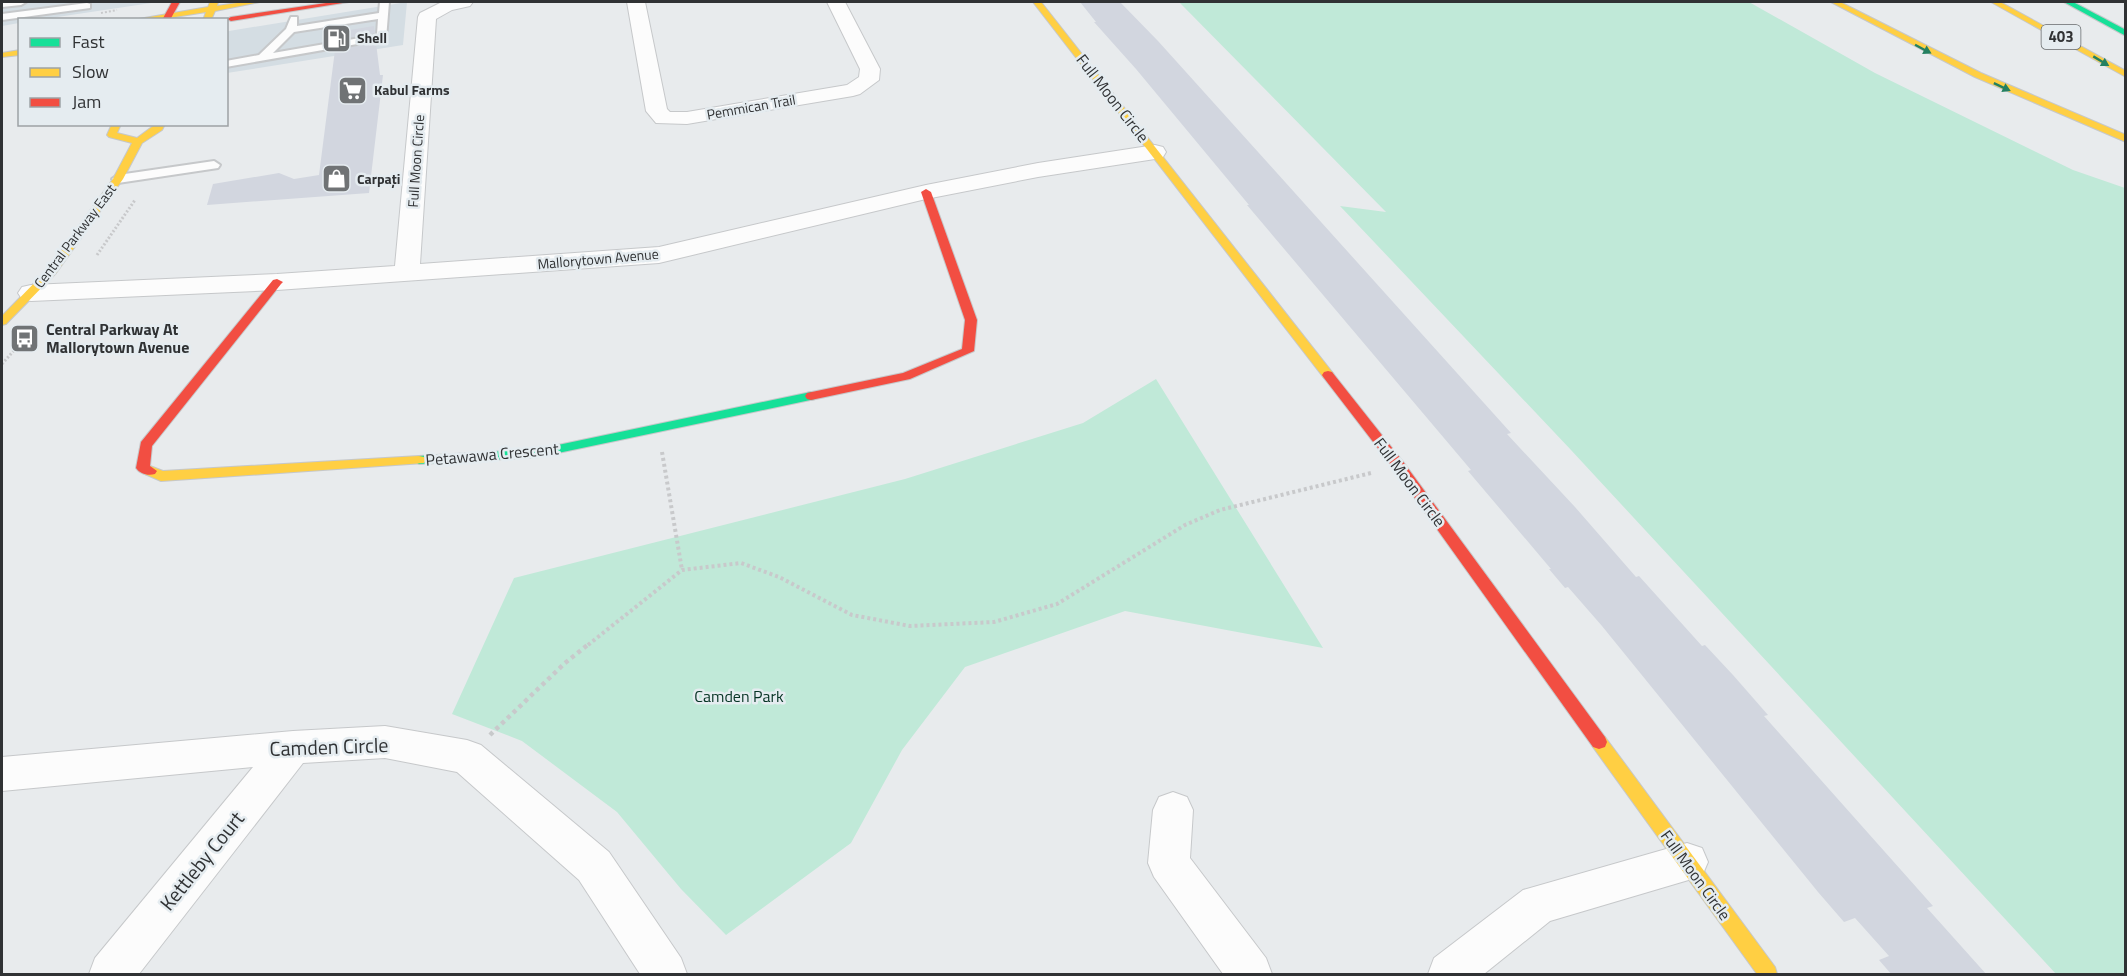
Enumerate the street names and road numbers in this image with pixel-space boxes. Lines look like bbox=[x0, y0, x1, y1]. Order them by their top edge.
road number: 403 bbox=[2042, 25, 2080, 49]
street label: Full Moon Circle bbox=[1071, 49, 1155, 147]
street label: Pemmican Trail bbox=[705, 88, 797, 125]
street label: Full Moon Circle bbox=[402, 114, 429, 208]
street label: Central Parkway East bbox=[28, 179, 121, 292]
street label: Mallorytown Avenue bbox=[536, 243, 659, 274]
street label: Full Moon Circle bbox=[1368, 432, 1452, 532]
street label: Petawawa Crescent bbox=[424, 436, 560, 472]
street label: Camden Circle bbox=[269, 729, 389, 764]
street label: Kettleby Court bbox=[152, 804, 251, 917]
street label: Full Moon Circle bbox=[1655, 825, 1737, 925]

